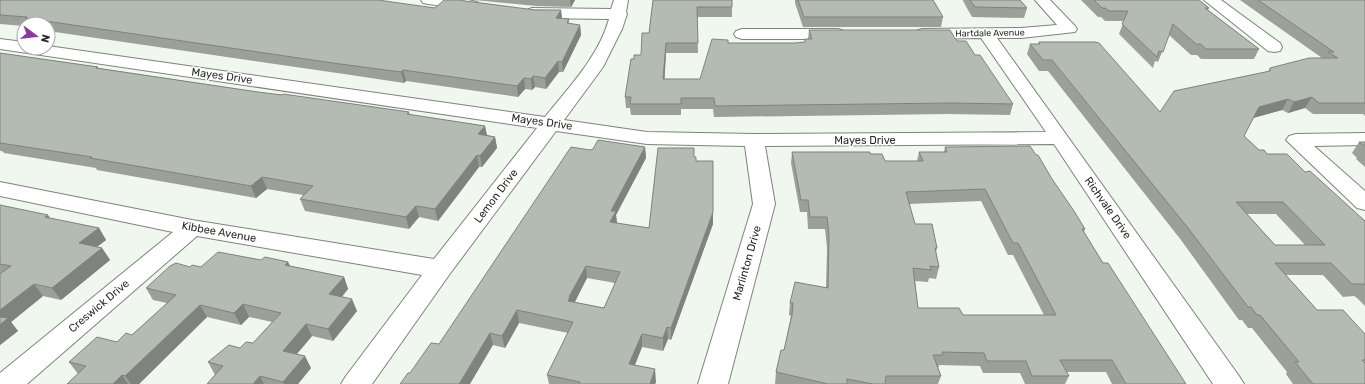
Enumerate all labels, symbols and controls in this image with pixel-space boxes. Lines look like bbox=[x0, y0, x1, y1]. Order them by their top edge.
north arrow bbox=[16, 16, 56, 56]
street label: Hartdale Avenue bbox=[955, 27, 1025, 39]
text: N bbox=[38, 33, 52, 44]
street label: Mayes Drive bbox=[191, 65, 253, 87]
street label: Mayes Drive bbox=[511, 111, 573, 133]
street label: Mayes Drive bbox=[834, 134, 896, 147]
street label: Lemon Drive bbox=[471, 166, 521, 226]
street label: Richvale Drive bbox=[1082, 175, 1134, 241]
street label: Kibbee Avenue bbox=[181, 219, 257, 245]
street label: Marlinton Drive bbox=[730, 224, 764, 302]
street label: Creswick Drive bbox=[66, 277, 132, 335]

